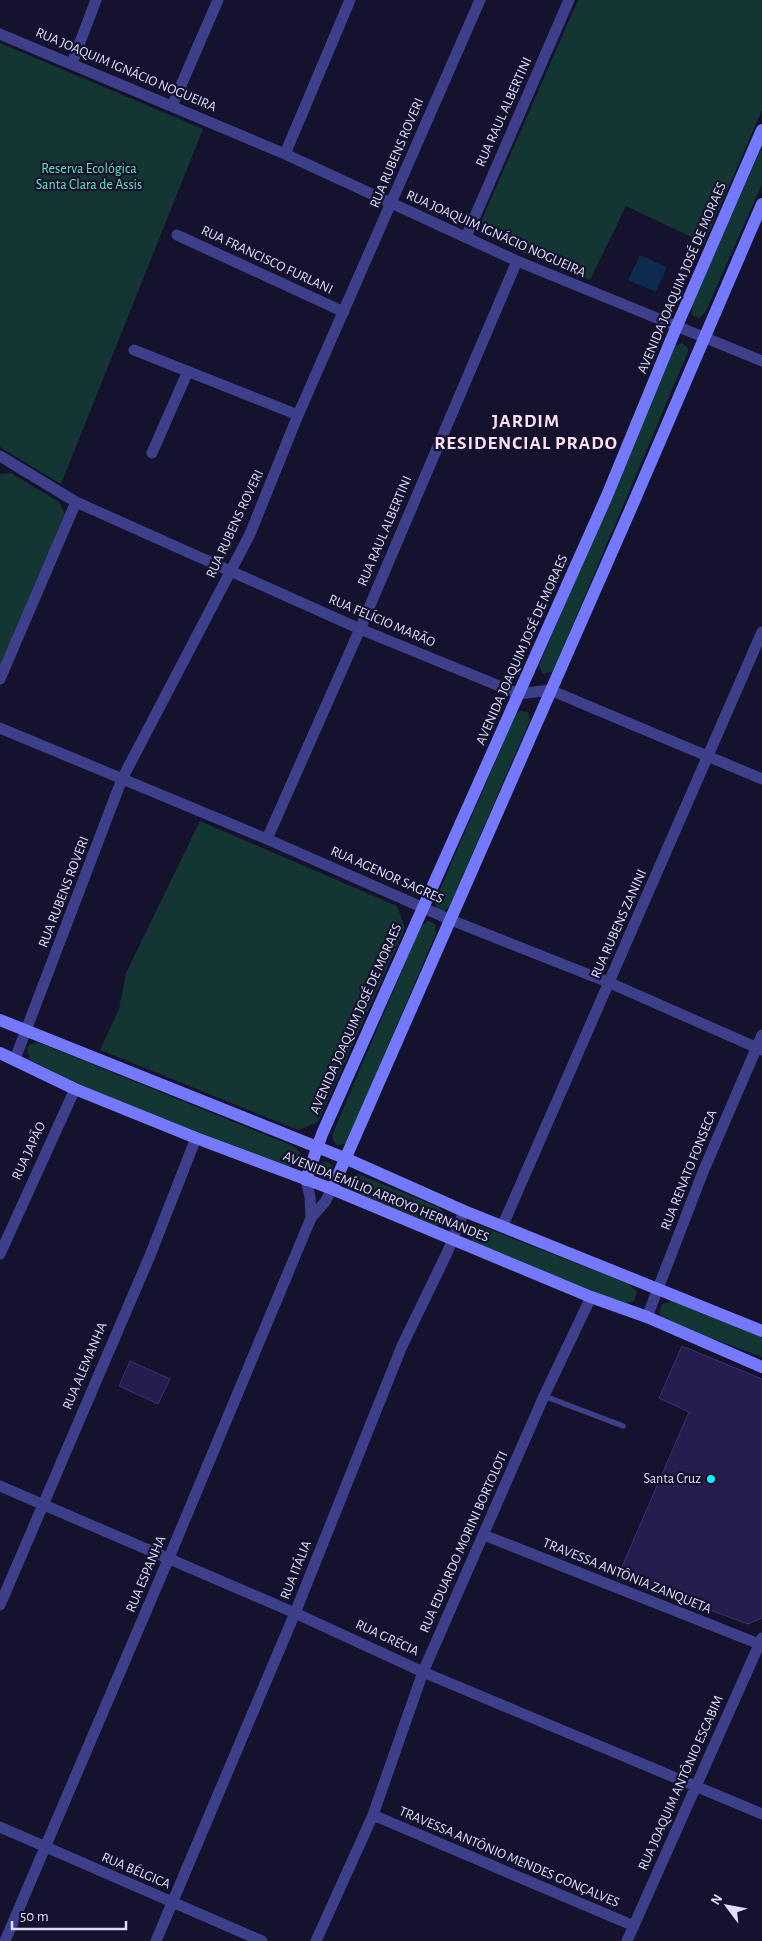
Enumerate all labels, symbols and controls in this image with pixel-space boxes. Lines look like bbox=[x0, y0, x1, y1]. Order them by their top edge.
street label: RUA JOAQUIM IGNÁCIO NOGUEIRA bbox=[33, 23, 220, 115]
street label: RUA RAUL ALBERTINI bbox=[474, 55, 534, 169]
street label: RUA RUBENS ROVERI bbox=[368, 96, 426, 210]
park label: Reserva Ecológica Santa Clara de Assis bbox=[36, 162, 142, 192]
street label: AVENIDA JOAQUIM JOSÉ DE MORAES bbox=[632, 179, 729, 376]
street label: RUA JOAQUIM IGNÁCIO NOGUEIRA bbox=[404, 185, 589, 280]
street label: RUA FRANCISCO FURLANI bbox=[199, 223, 335, 297]
district label: JARDIM RESIDENCIAL PRADO bbox=[434, 412, 618, 453]
street label: RUA RUBENS ROVERI bbox=[204, 468, 266, 580]
street label: RUA RAUL ALBERTINI bbox=[355, 474, 415, 588]
street label: AVENIDA JOAQUIM JOSÉ DE MORAES bbox=[471, 552, 570, 747]
street label: RUA FELÍCIO MARÃO bbox=[327, 589, 439, 650]
street label: RUA RUBENS ROVERI bbox=[36, 834, 92, 950]
street label: RUA AGENOR SAGRES bbox=[329, 844, 445, 906]
street label: RUA RUBENS ZANINI bbox=[589, 867, 649, 981]
street label: AVENIDA JOAQUIM JOSÉ DE MORAES bbox=[305, 921, 404, 1116]
street label: RUA RENATO FONSECA bbox=[658, 1108, 720, 1232]
street label: RUA JAPÃO bbox=[8, 1119, 49, 1182]
street label: AVENIDA EMÍLIO ARROYO HERNANDES bbox=[281, 1146, 492, 1245]
street label: RUA ALEMANHA bbox=[60, 1320, 110, 1412]
street label: RUA EDUARDO MORINI BORTOLOTI bbox=[418, 1449, 510, 1635]
place label: Santa Cruz bbox=[643, 1472, 701, 1486]
marker: Santa Cruz bbox=[705, 1473, 717, 1485]
street label: RUA ESPANHA bbox=[124, 1534, 168, 1614]
street label: TRAVESSA ANTÔNIA ZANQUETA bbox=[541, 1534, 714, 1616]
street label: RUA ITÁLIA bbox=[275, 1538, 314, 1601]
street label: RUA GRÉCIA bbox=[353, 1615, 422, 1659]
street label: RUA JOAQUIM ANTÔNIO ESCABIM bbox=[634, 1693, 726, 1873]
street label: TRAVESSA ANTÔNIO MENDES GONÇALVES bbox=[397, 1802, 622, 1910]
street label: RUA BÉLGICA bbox=[100, 1847, 174, 1892]
north arrow bbox=[702, 1881, 752, 1931]
text: N bbox=[708, 1892, 725, 1907]
scale bar bbox=[12, 1898, 126, 1930]
text: 50 m bbox=[20, 1909, 49, 1924]

